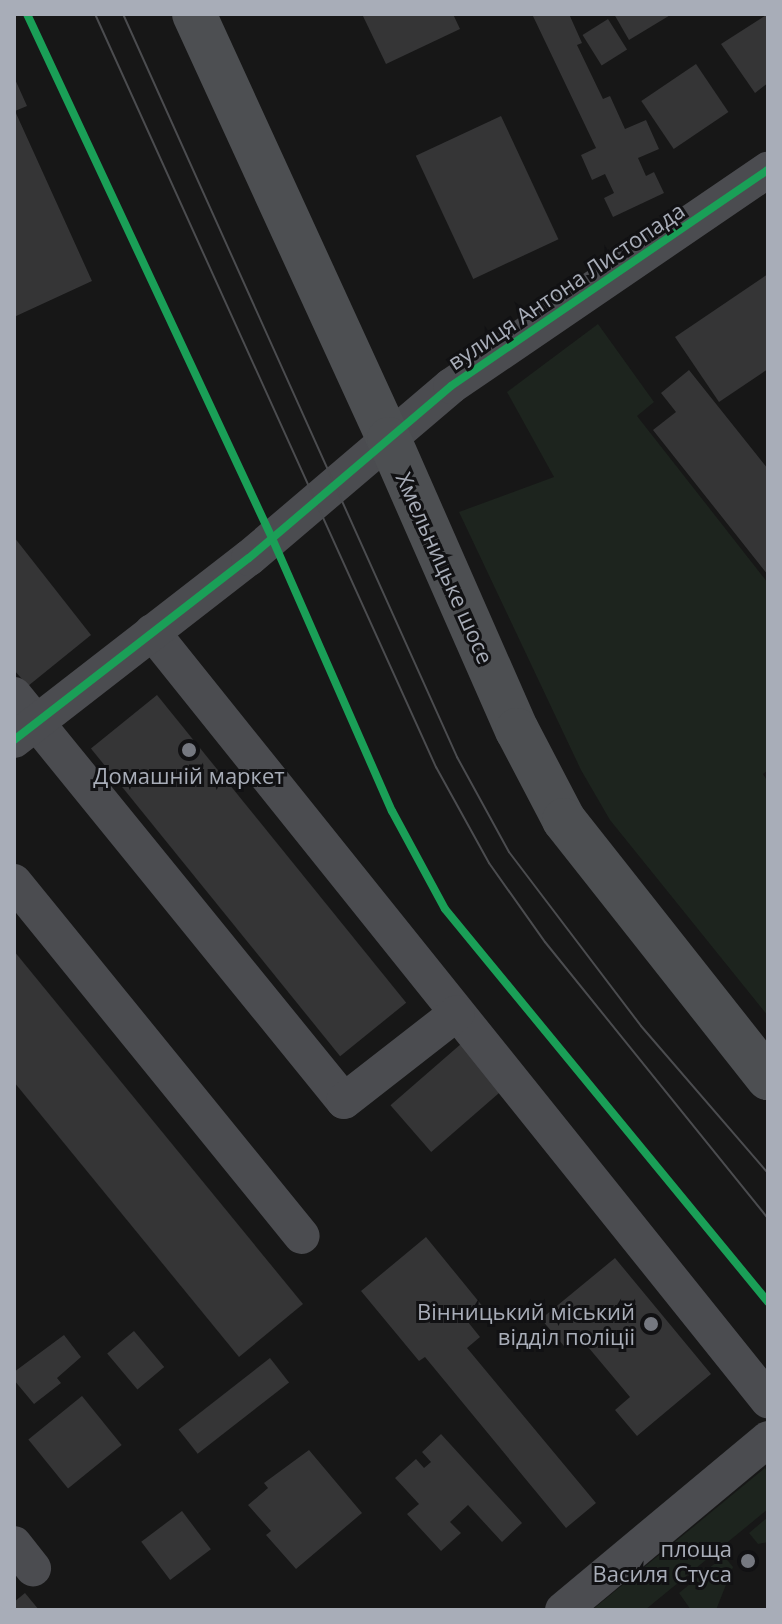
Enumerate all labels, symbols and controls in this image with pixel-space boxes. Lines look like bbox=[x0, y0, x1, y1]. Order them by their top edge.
street label: вулиця Антона Листопада bbox=[443, 197, 689, 375]
street label: Хмельницьке шосе bbox=[391, 468, 499, 668]
marker: Домашній маркет bbox=[180, 741, 198, 759]
place label: Домашній маркет bbox=[93, 763, 285, 789]
place label: Вінницький міський відділ поліціі bbox=[417, 1298, 635, 1350]
marker: Вінницький міський відділ поліціі bbox=[642, 1315, 660, 1333]
place label: площа Василя Стуса bbox=[593, 1535, 732, 1586]
marker: площа Василя Стуса bbox=[739, 1552, 757, 1570]

